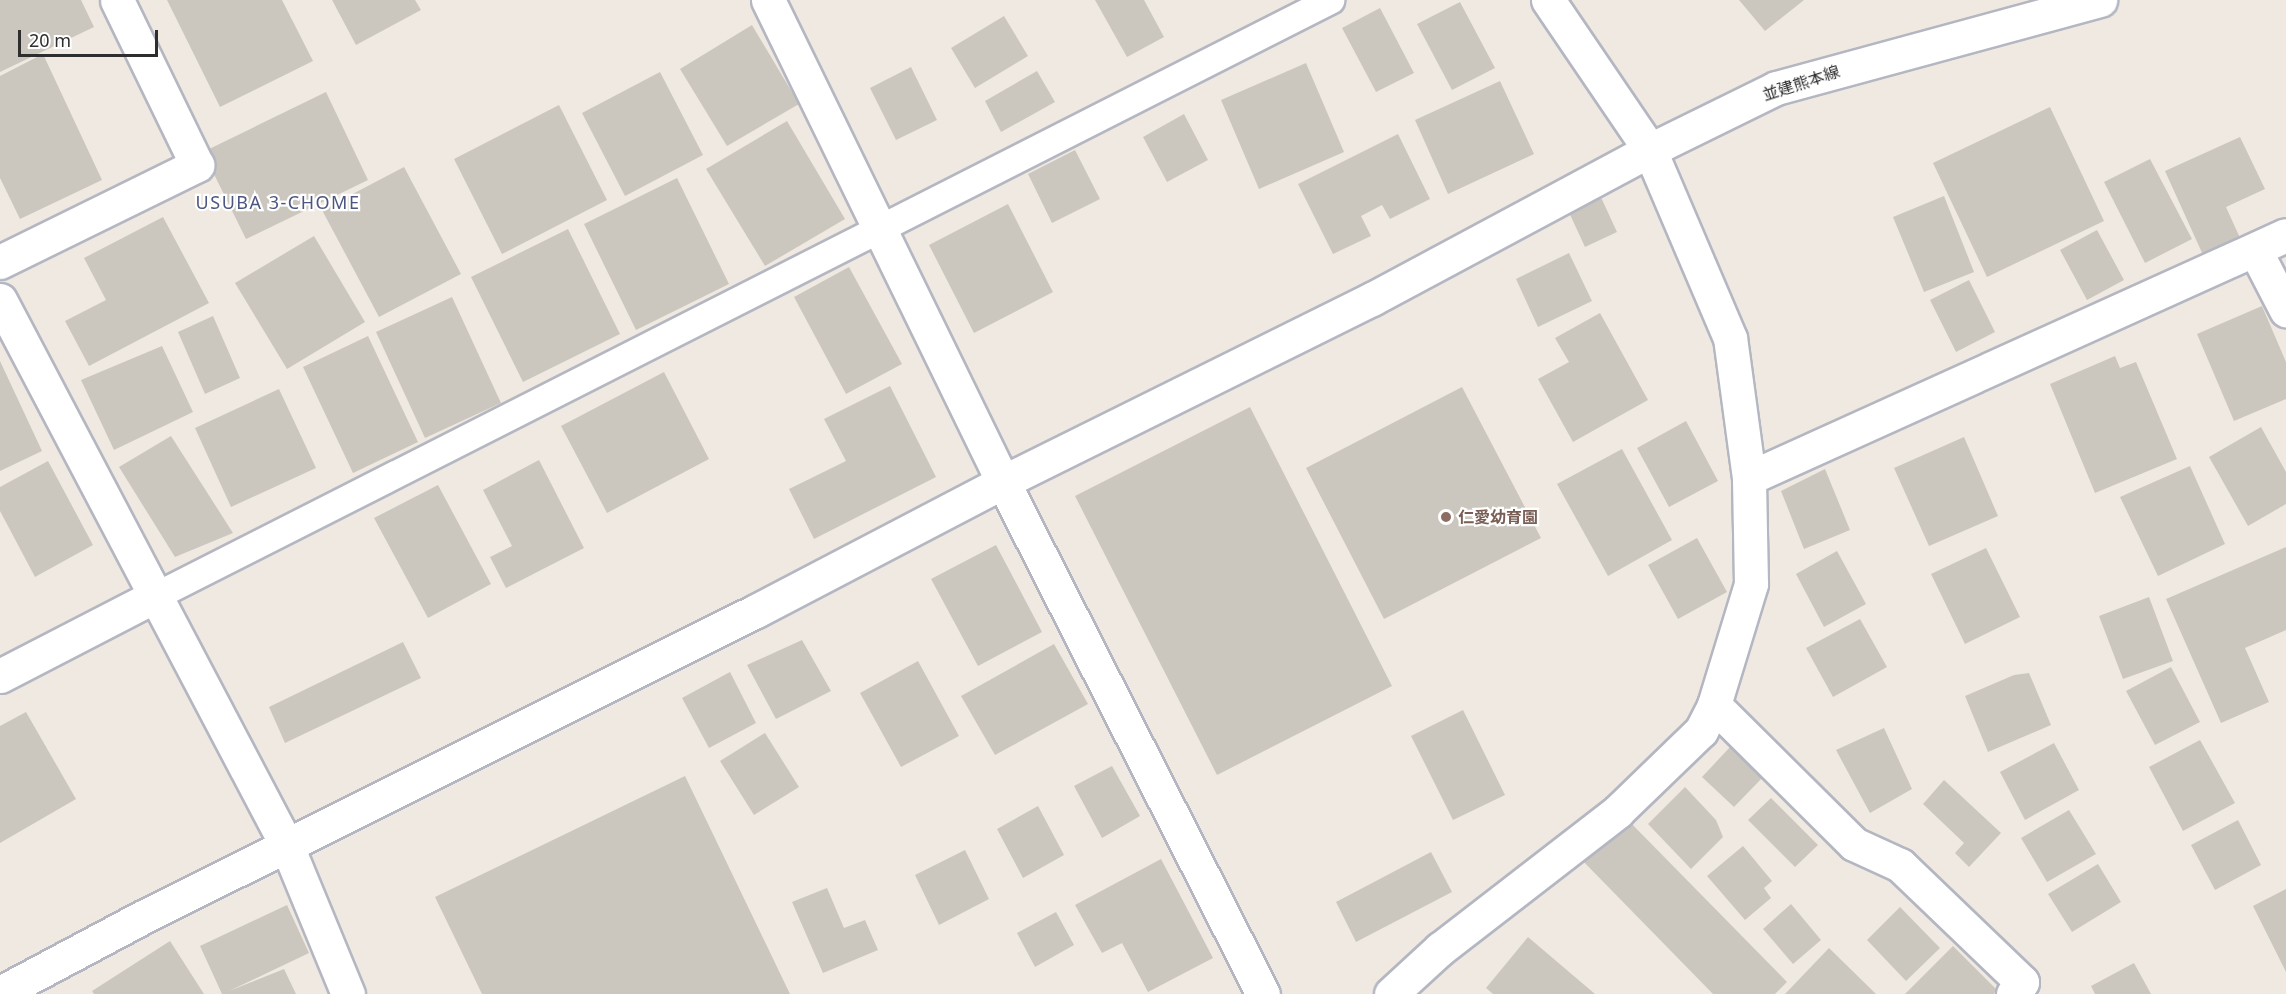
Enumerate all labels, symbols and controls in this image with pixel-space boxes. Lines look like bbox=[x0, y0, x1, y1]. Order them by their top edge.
scale bar bbox=[21, 18, 160, 56]
text: 20 m bbox=[29, 28, 71, 52]
street label: 並建熊本線 bbox=[1760, 62, 1842, 104]
district label: USUBA 3-CHOME bbox=[196, 191, 360, 213]
place label: 仁愛幼育園 bbox=[1458, 507, 1538, 527]
marker: 仁愛幼育園 bbox=[1439, 510, 1453, 524]

